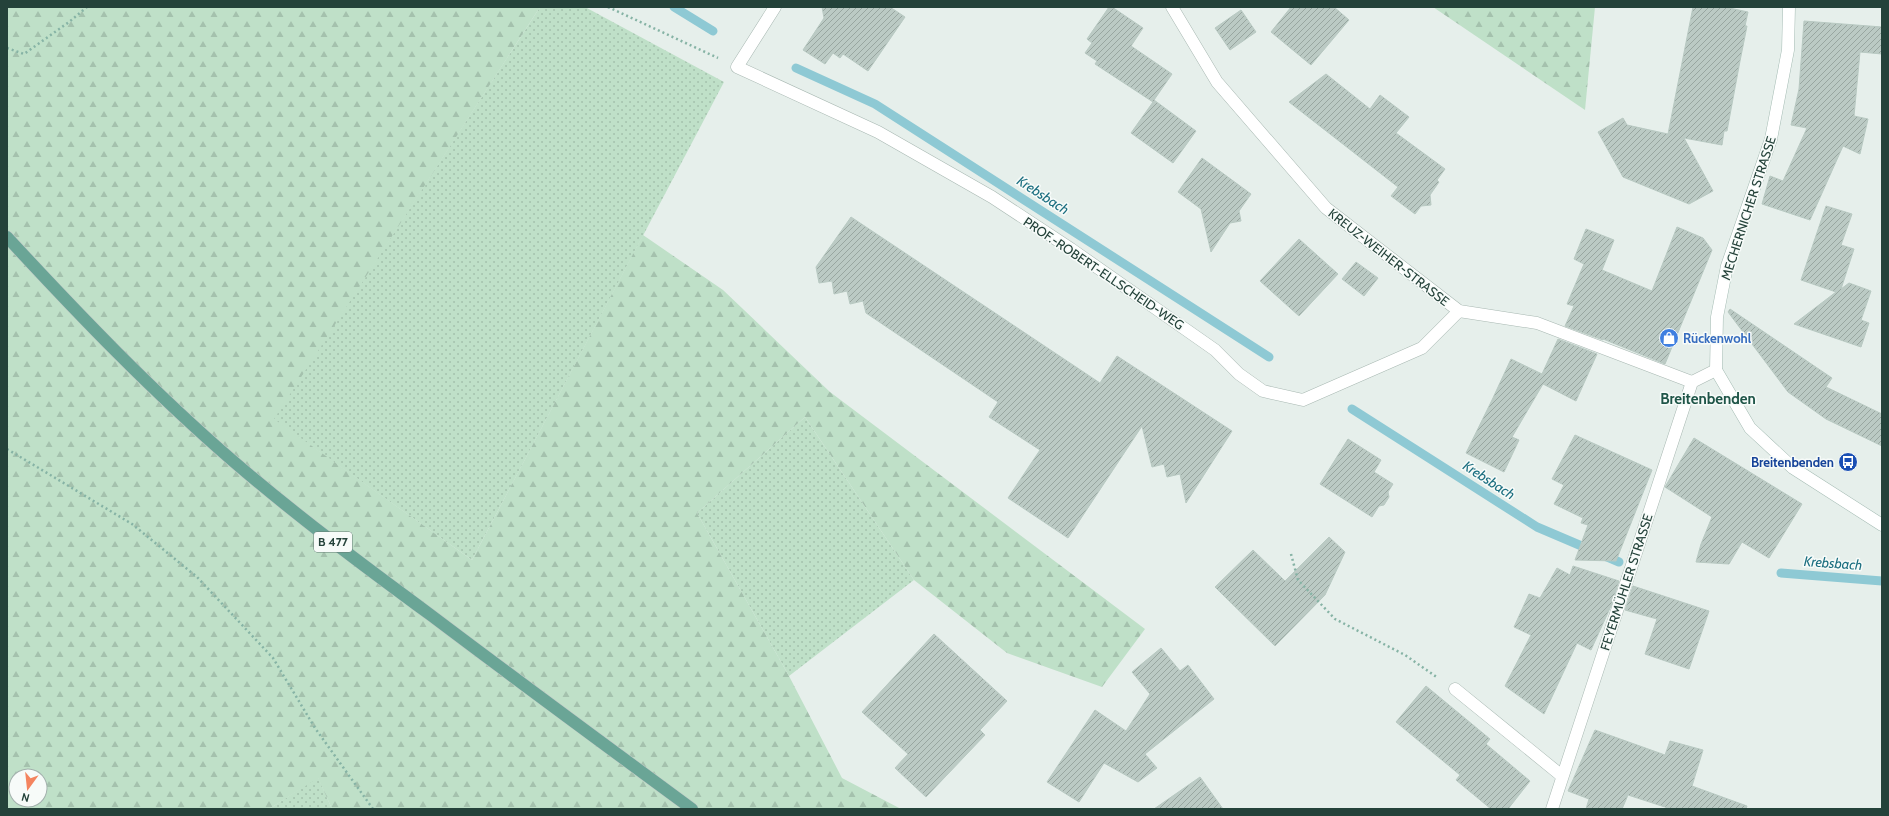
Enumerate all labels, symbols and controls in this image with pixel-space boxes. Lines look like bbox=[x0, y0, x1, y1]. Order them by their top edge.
street label: MECHERNICHER STRASSE bbox=[1717, 134, 1779, 282]
water label: Krebsbach bbox=[1014, 172, 1072, 218]
street label: KREUZ-WEIHER-STRASSE bbox=[1325, 205, 1453, 309]
street label: PROF.-ROBERT-ELLSCHEID-WEG bbox=[1021, 213, 1188, 333]
shop icon: Rückenwohl bbox=[1658, 327, 1680, 349]
place label: Rückenwohl bbox=[1683, 330, 1752, 346]
district label: Breitenbenden bbox=[1660, 390, 1756, 408]
bus stop icon: Breitenbenden bbox=[1837, 451, 1859, 473]
place label: Breitenbenden bbox=[1751, 454, 1834, 470]
water label: Krebsbach bbox=[1460, 457, 1518, 503]
street label: FEYERMÜHLER STRASSE bbox=[1596, 512, 1656, 652]
road number: B 477 bbox=[314, 532, 352, 552]
water label: Krebsbach bbox=[1803, 552, 1863, 574]
north arrow bbox=[8, 768, 48, 808]
text: N bbox=[20, 790, 31, 805]

